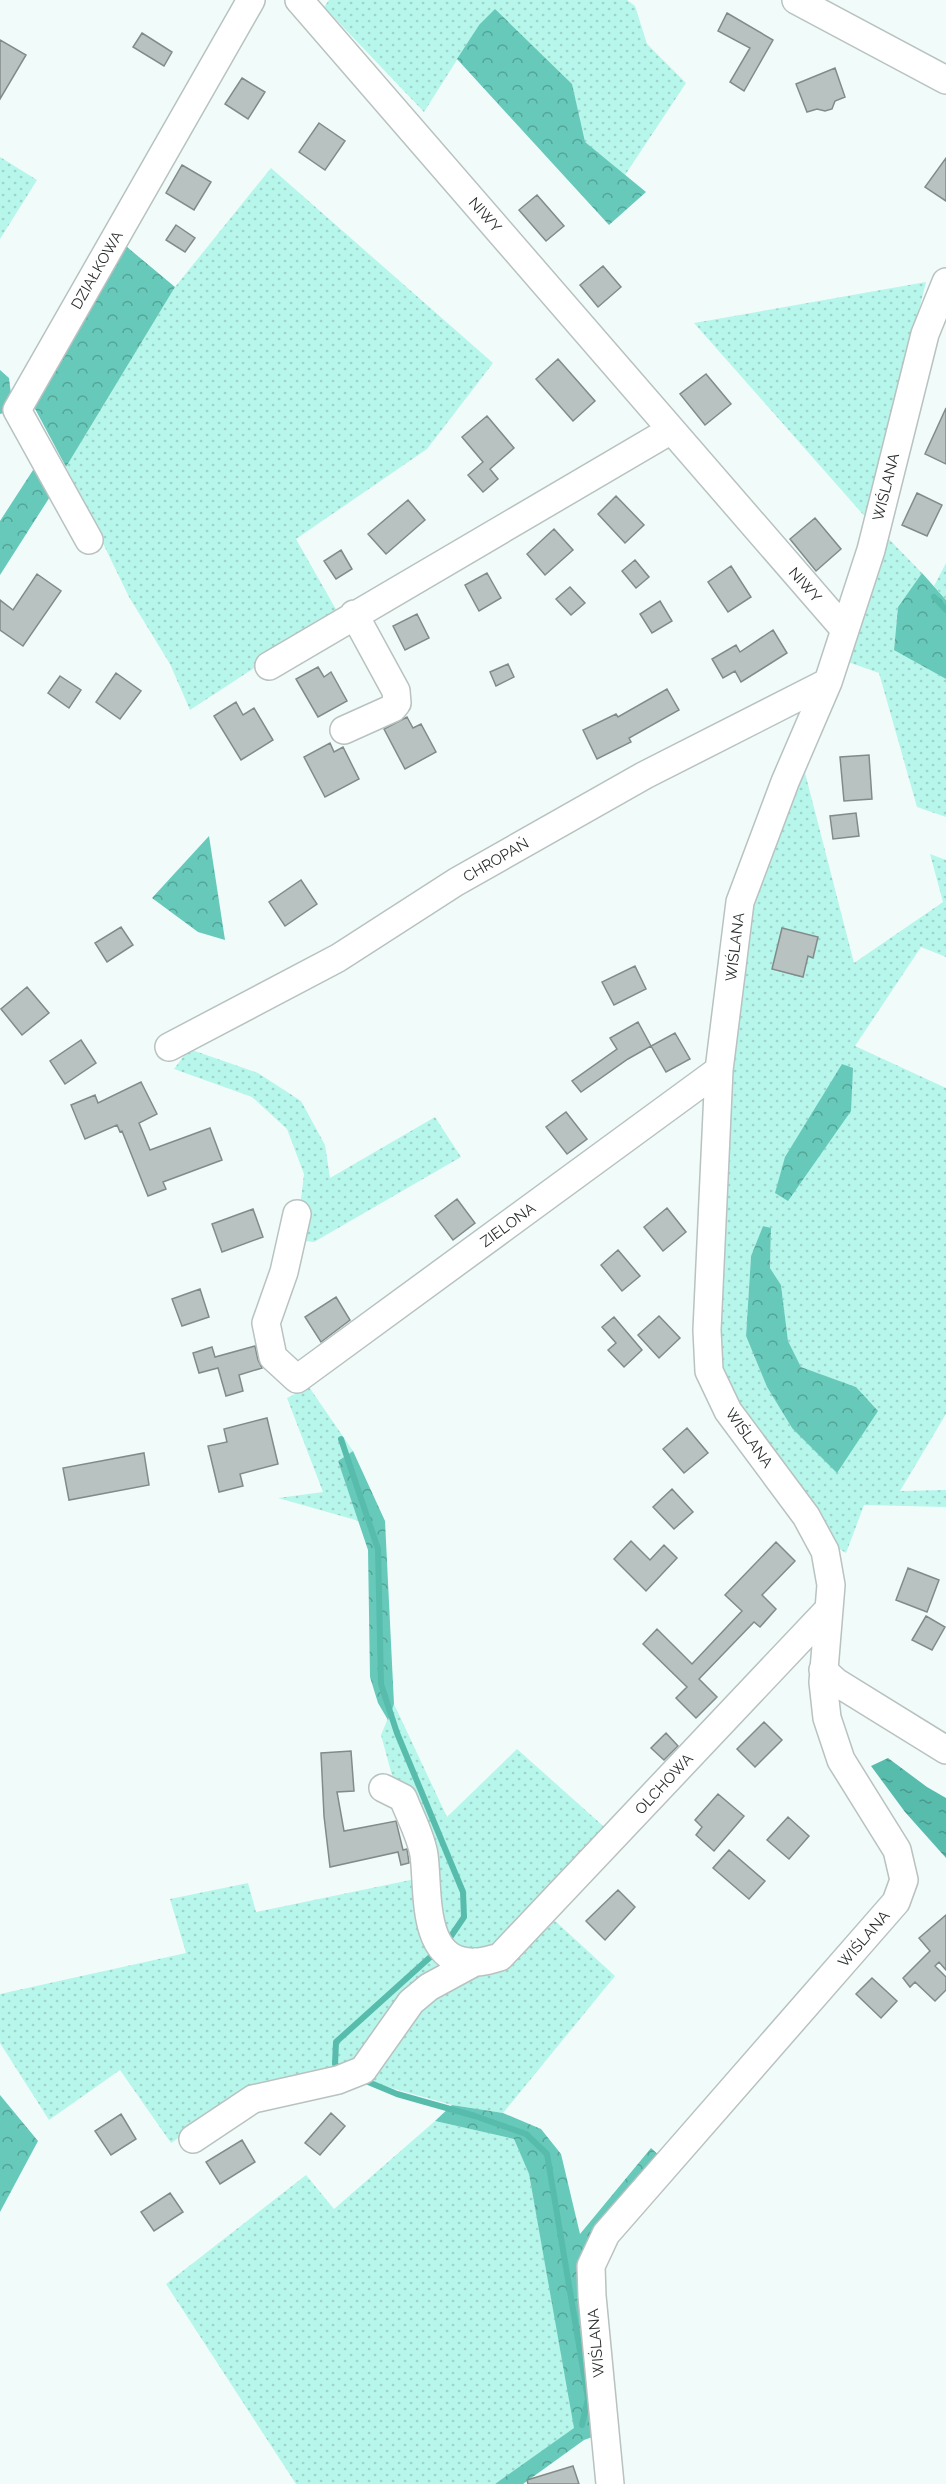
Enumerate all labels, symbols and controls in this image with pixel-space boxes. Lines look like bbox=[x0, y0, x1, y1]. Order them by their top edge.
street label: NIWY bbox=[465, 194, 505, 236]
street label: DZIAŁKOWA bbox=[67, 228, 127, 312]
street label: WIŚLANA bbox=[869, 451, 903, 523]
street label: NIWY bbox=[785, 564, 825, 606]
street label: CHROPAŃ bbox=[460, 834, 532, 886]
street label: WIŚLANA bbox=[722, 912, 748, 982]
street label: ZIELONA bbox=[477, 1199, 539, 1251]
street label: WIŚLANA bbox=[721, 1405, 777, 1471]
street label: OLCHOWA bbox=[631, 1750, 697, 1818]
street label: WIŚLANA bbox=[835, 1907, 893, 1971]
street label: WIŚLANA bbox=[584, 2308, 608, 2378]

